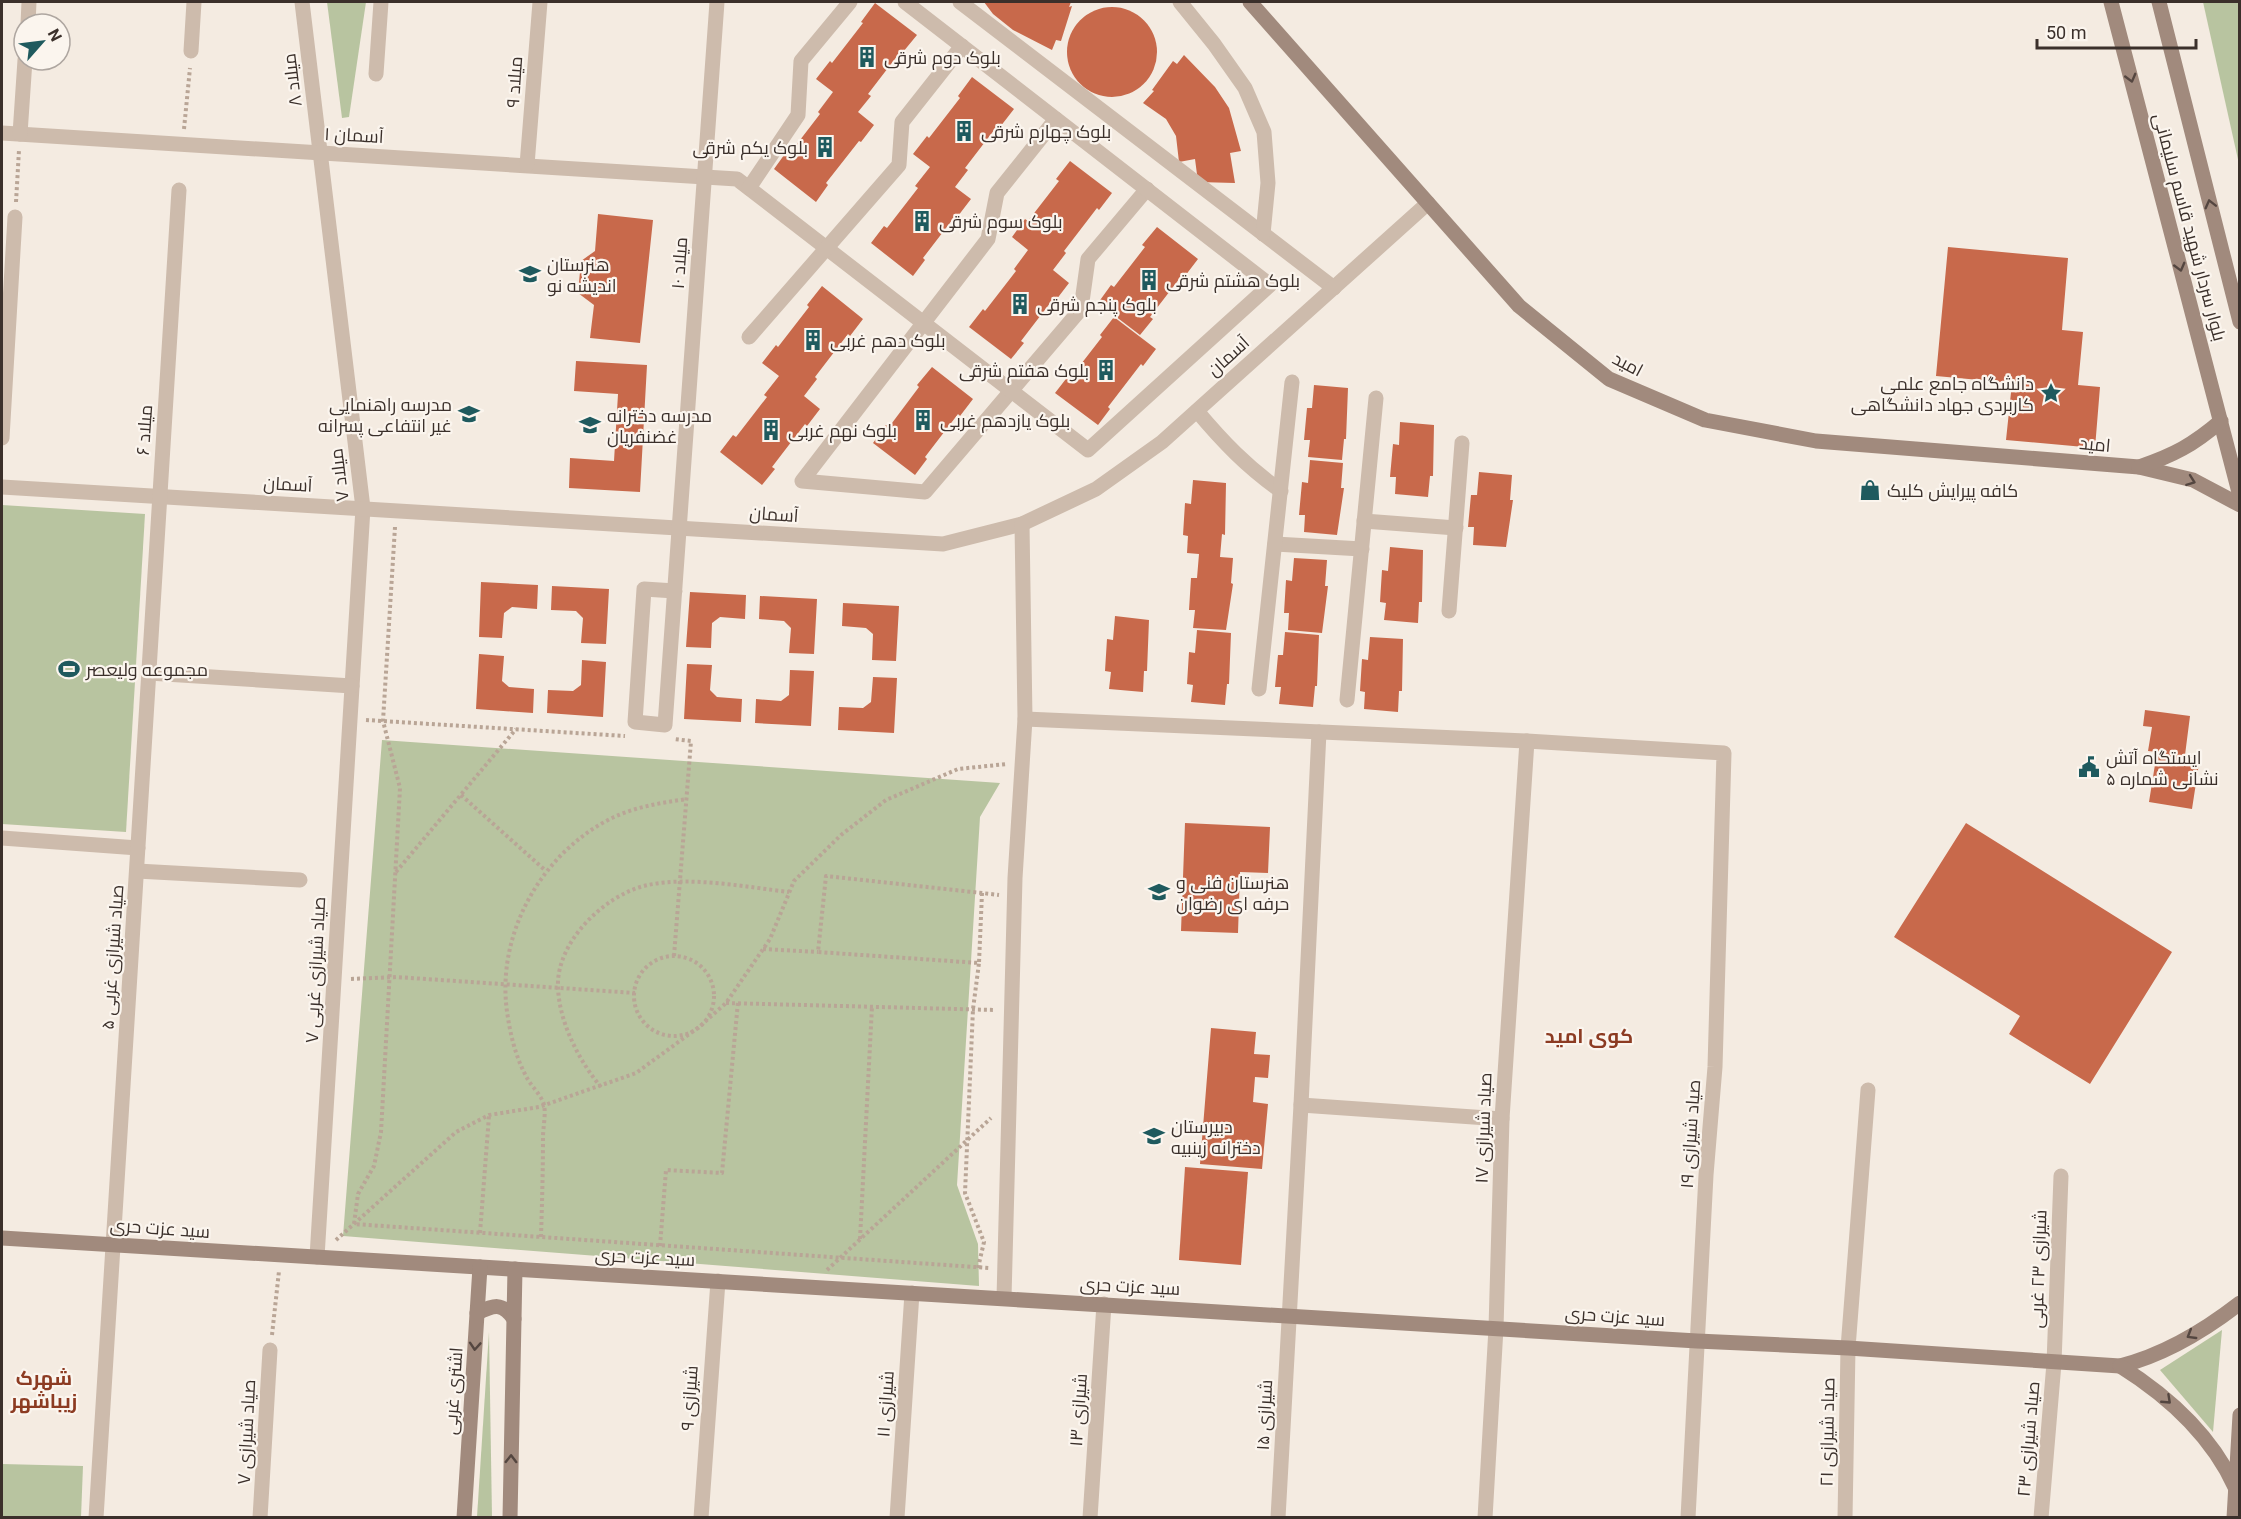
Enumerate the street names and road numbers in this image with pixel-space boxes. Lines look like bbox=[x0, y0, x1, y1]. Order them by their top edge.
street label: میلاد ۸ bbox=[278, 52, 306, 108]
street label: میلاد ۹ bbox=[502, 56, 526, 108]
street label: بلوار سردار شهید قاسم سلیمانی bbox=[2148, 111, 2231, 344]
street label: آسمان ۱ bbox=[324, 123, 384, 148]
street label: میلاد ۱۰ bbox=[667, 236, 691, 290]
street label: آسمان bbox=[1203, 332, 1254, 381]
street label: امید bbox=[1609, 347, 1647, 381]
street label: میلاد ۶ bbox=[132, 404, 156, 456]
street label: امید bbox=[2078, 432, 2112, 456]
street label: میلاد ۷ bbox=[325, 447, 353, 503]
street label: آسمان bbox=[263, 472, 313, 497]
street label: آسمان bbox=[749, 502, 799, 527]
street label: صیاد شیرازی غربی ۵ bbox=[96, 884, 129, 1030]
street label: صیاد شیرازی غربی ۷ bbox=[301, 896, 330, 1044]
street label: صیاد شیرازی ۱۷ bbox=[1471, 1072, 1496, 1184]
street label: صیاد شیرازی ۱۹ bbox=[1676, 1079, 1705, 1189]
street label: شیرازی ۲۳ غربی bbox=[2025, 1209, 2052, 1329]
street label: سید عزت حری bbox=[109, 1214, 211, 1243]
street label: سید عزت حری bbox=[594, 1244, 696, 1271]
street label: سید عزت حری bbox=[1079, 1273, 1181, 1300]
street label: سید عزت حری bbox=[1564, 1302, 1666, 1331]
street label: اشتری غربی bbox=[439, 1346, 468, 1436]
street label: شیرازی ۹ bbox=[676, 1365, 703, 1431]
street label: شیرازی ۱۱ bbox=[872, 1370, 899, 1438]
street label: شیرازی ۱۳ bbox=[1065, 1373, 1092, 1447]
street label: صیاد شیرازی ۲۱ bbox=[1816, 1377, 1839, 1487]
street label: صیاد شیرازی ۷ bbox=[233, 1379, 260, 1485]
street label: شیرازی ۱۵ bbox=[1252, 1379, 1277, 1451]
street label: صیاد شیرازی ۲۳ bbox=[2012, 1380, 2045, 1498]

